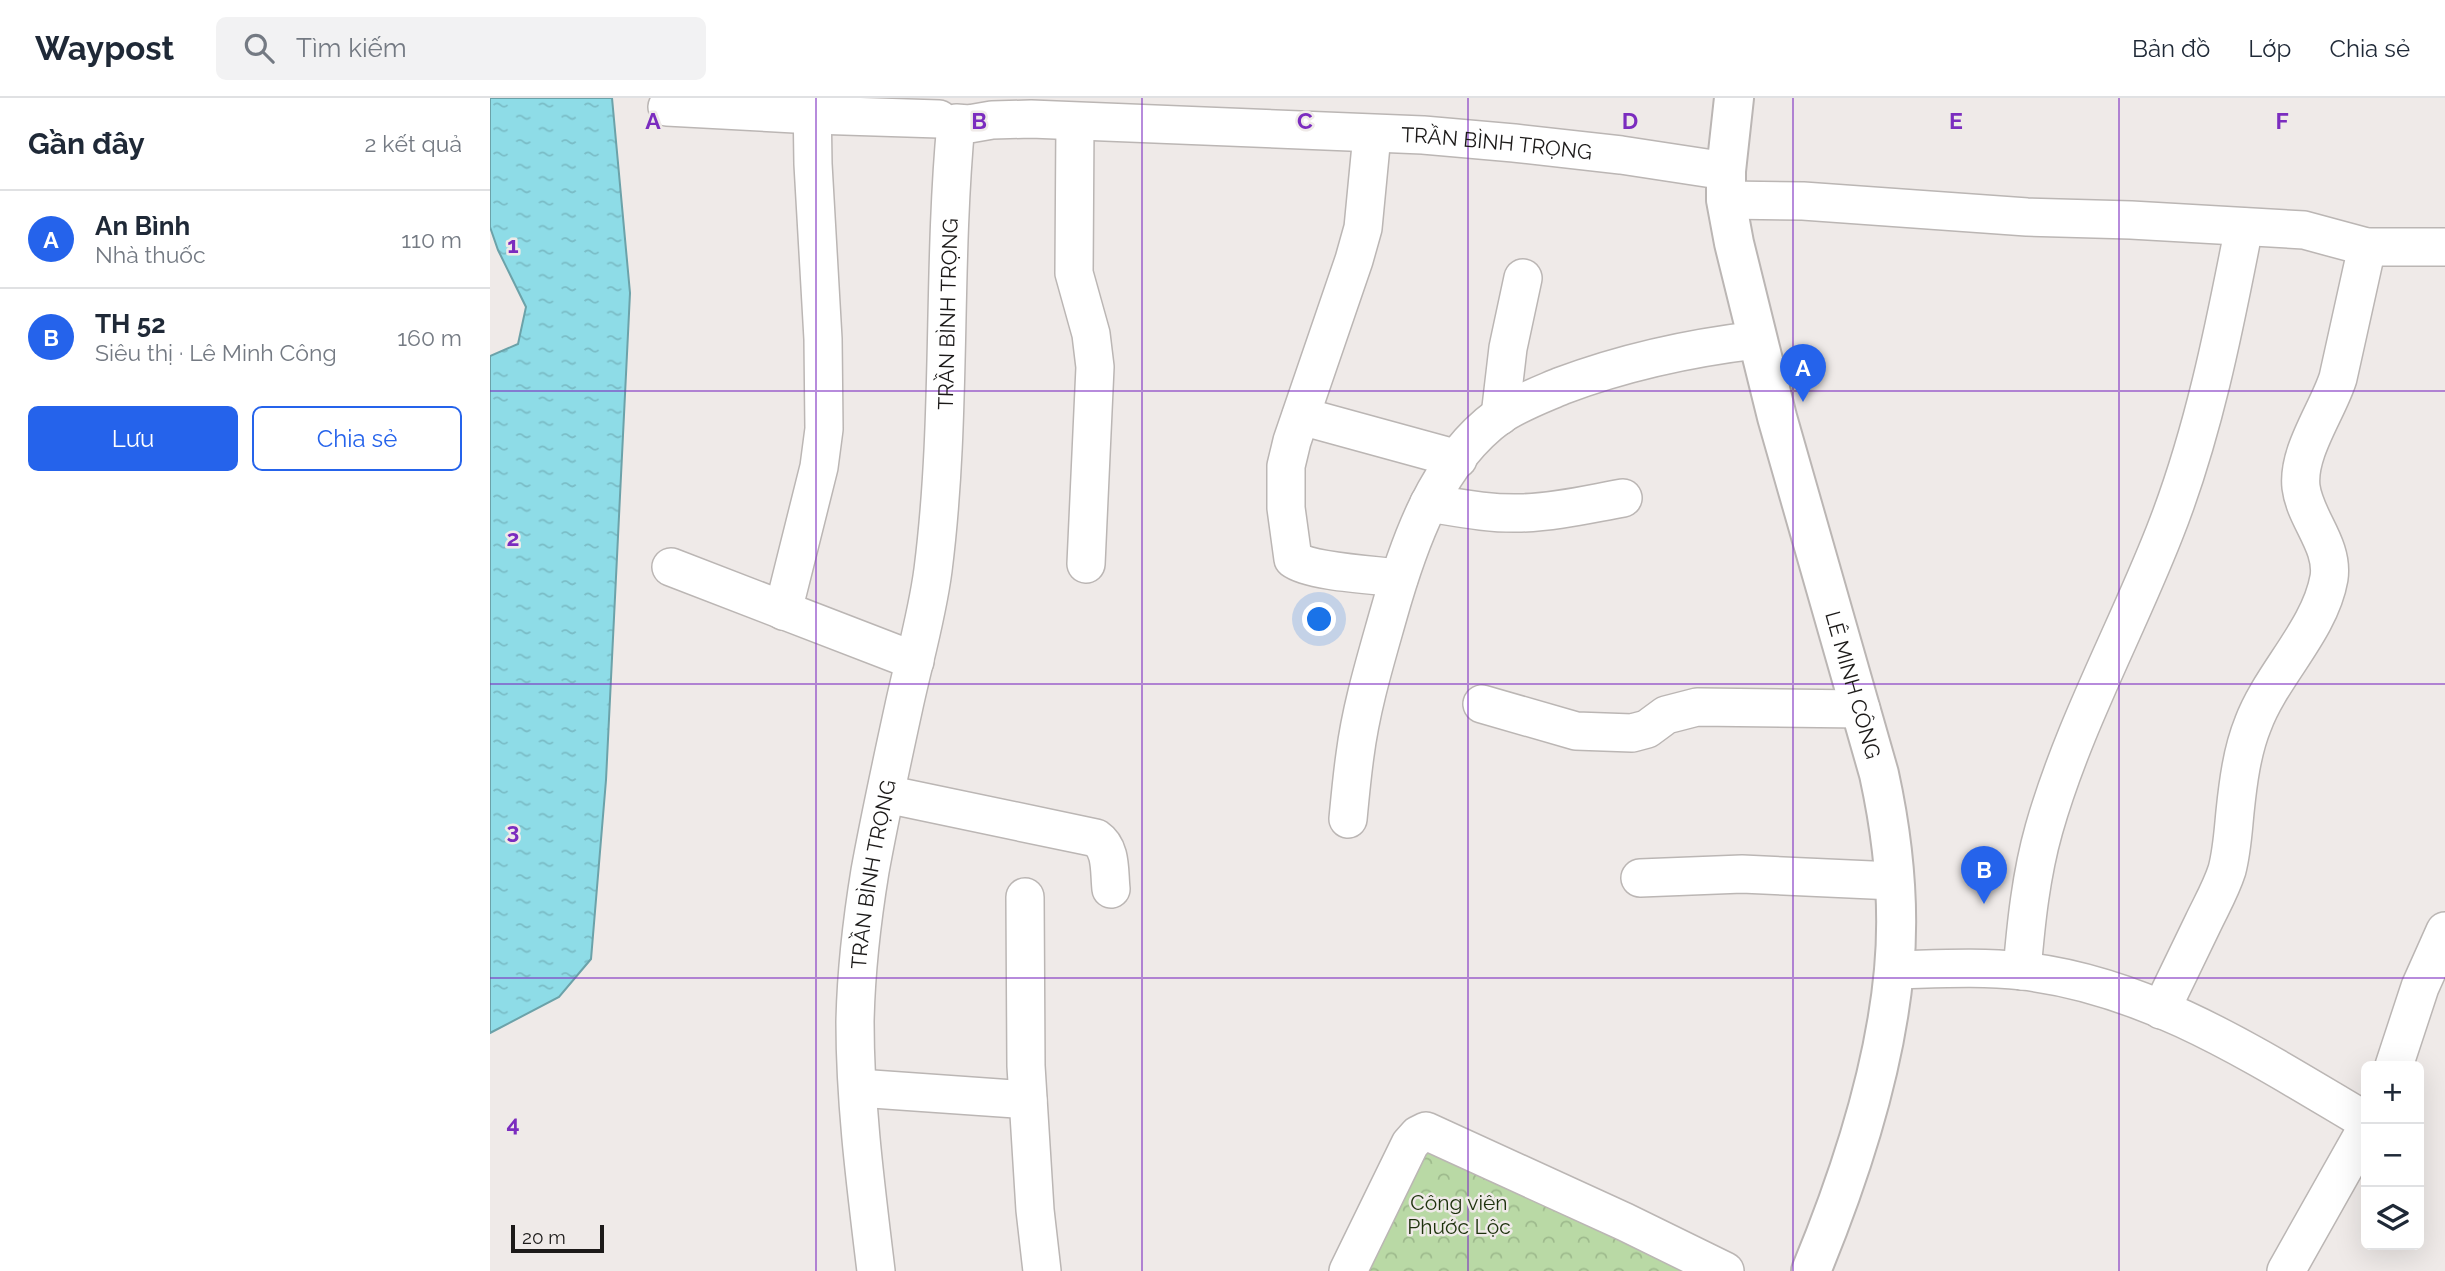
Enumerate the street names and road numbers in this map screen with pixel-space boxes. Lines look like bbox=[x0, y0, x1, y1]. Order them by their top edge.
street label: TRẦN BÌNH TRỌNG bbox=[1401, 122, 1593, 164]
street label: TRẦN BÌNH TRỌNG bbox=[932, 218, 962, 410]
street label: LÊ MINH CÔNG bbox=[1821, 608, 1886, 762]
street label: TRẦN BÌNH TRỌNG bbox=[845, 777, 900, 970]

